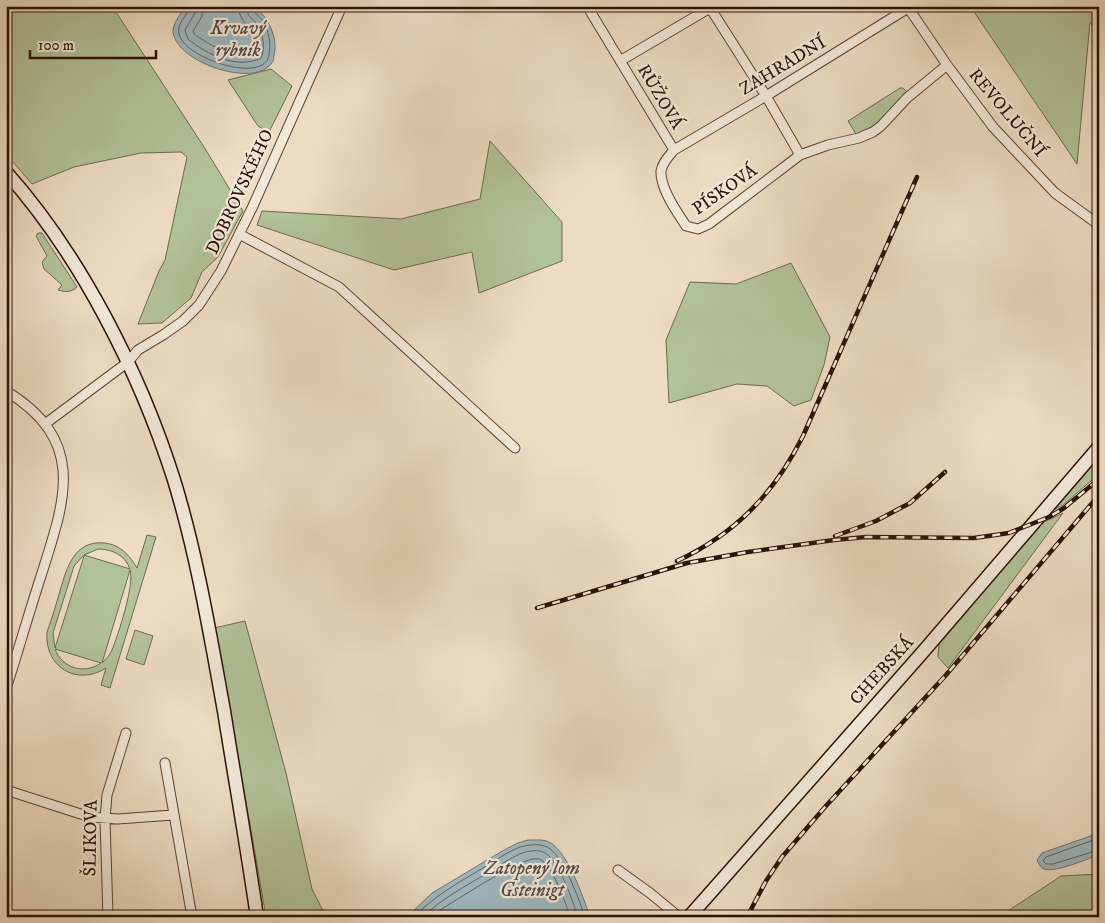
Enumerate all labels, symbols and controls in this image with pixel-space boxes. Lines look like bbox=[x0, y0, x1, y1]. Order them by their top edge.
water label: Krvavý rybník bbox=[209, 17, 268, 62]
scale bar bbox=[30, 28, 156, 60]
street label: ZAHRADNÍ bbox=[735, 30, 832, 100]
text: 100 m bbox=[38, 36, 74, 55]
street label: RŮŽOVÁ bbox=[632, 60, 689, 134]
street label: REVOLUČNÍ bbox=[964, 64, 1052, 163]
street label: DOBROVSKÉHO bbox=[201, 126, 279, 258]
street label: PÍSKOVÁ bbox=[688, 159, 762, 220]
street label: CHEBSKÁ bbox=[845, 631, 919, 710]
street label: ŠLIKOVA bbox=[78, 799, 103, 877]
water label: Zatopený lom Gsteinigt bbox=[483, 857, 580, 902]

